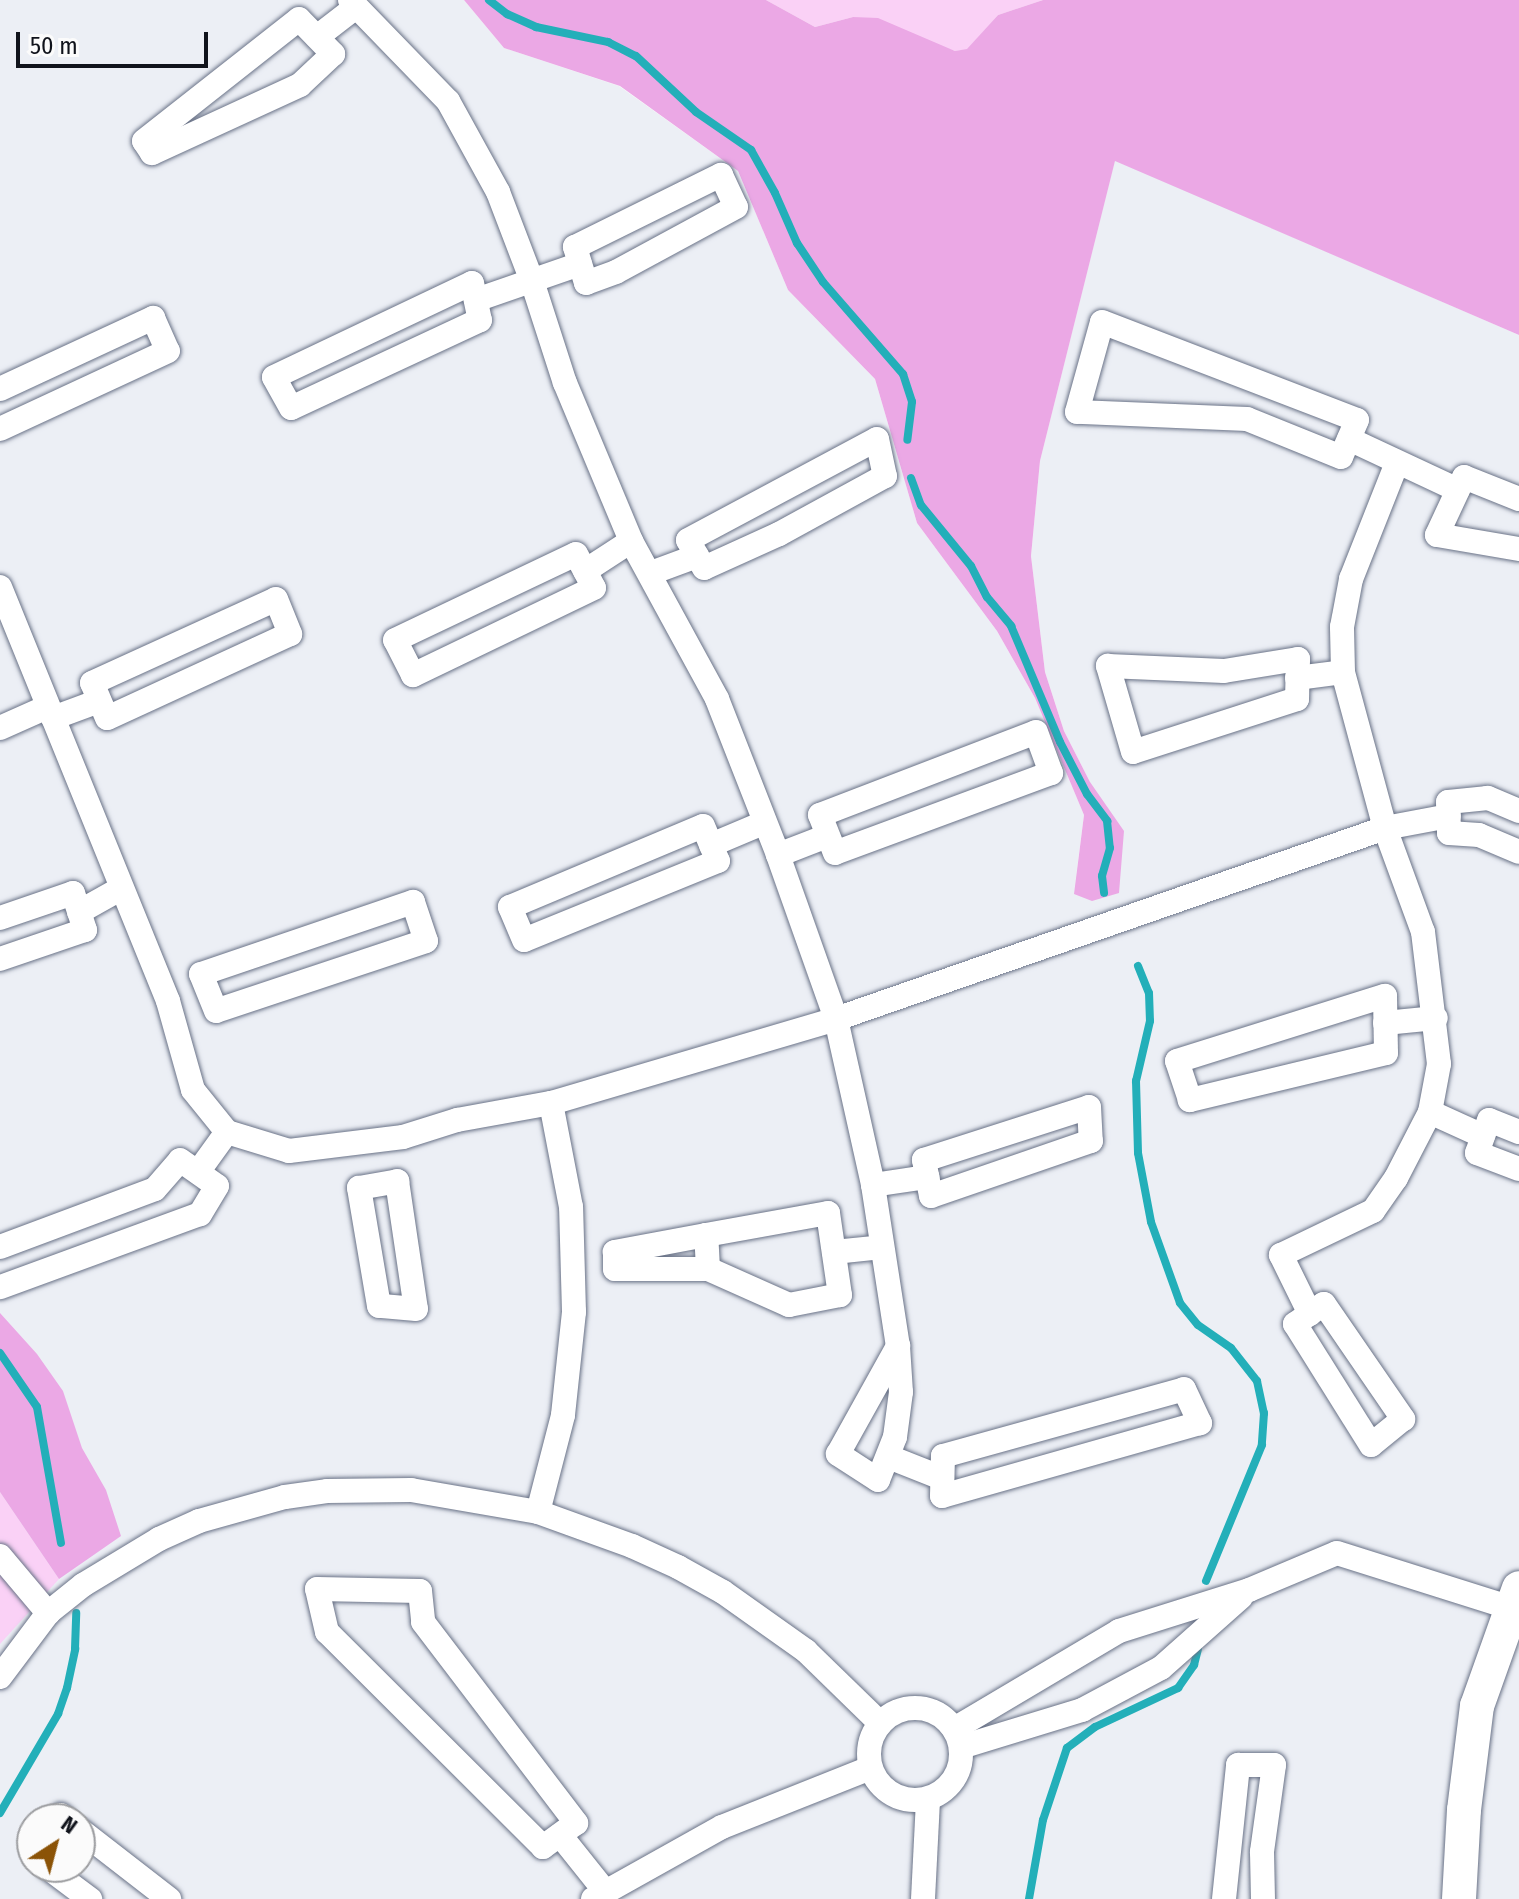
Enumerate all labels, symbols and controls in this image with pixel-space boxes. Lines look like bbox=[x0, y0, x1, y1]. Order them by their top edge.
scale bar bbox=[20, 16, 212, 66]
text: 50 m bbox=[30, 32, 78, 60]
north arrow bbox=[16, 1803, 96, 1883]
text: N bbox=[56, 1810, 82, 1840]

